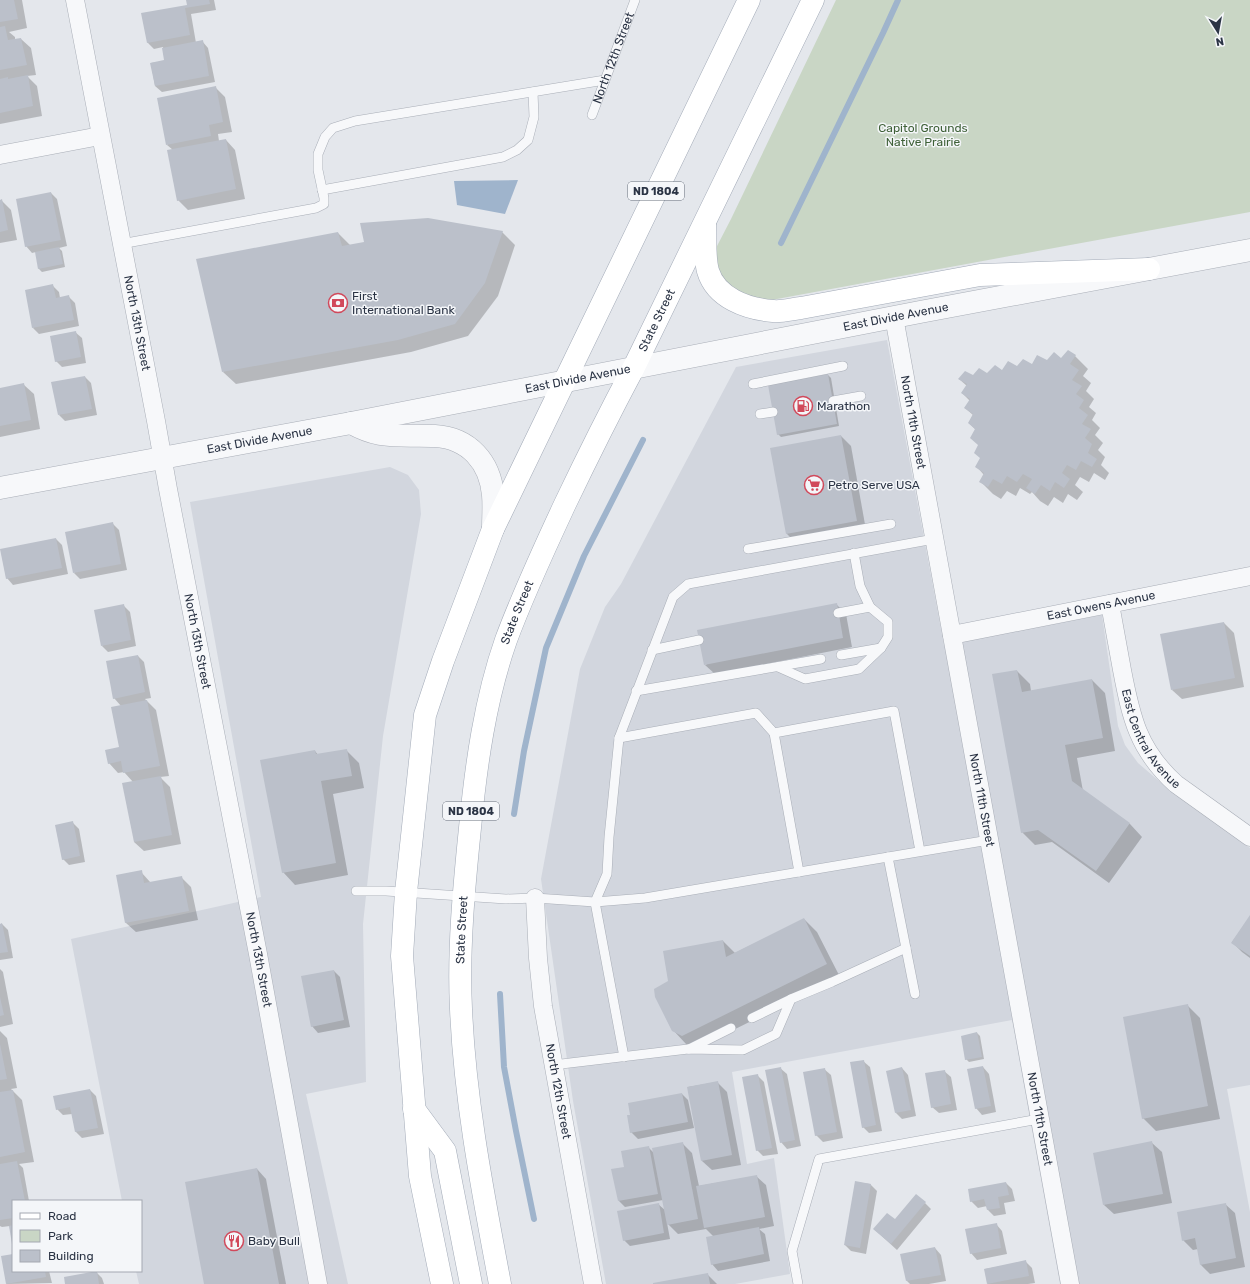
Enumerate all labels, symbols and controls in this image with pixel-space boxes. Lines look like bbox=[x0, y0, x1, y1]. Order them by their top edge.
street label: North 12th Street bbox=[590, 10, 637, 106]
north arrow bbox=[1198, 12, 1238, 52]
text: N bbox=[1215, 34, 1225, 48]
park label: Capitol Grounds Native Prairie bbox=[878, 121, 968, 149]
road number: ND 1804 bbox=[628, 182, 684, 200]
street label: North 13th Street bbox=[121, 274, 153, 372]
street label: State Street bbox=[636, 286, 678, 354]
place label: First International Bank bbox=[352, 289, 455, 317]
bank icon: First International Bank bbox=[327, 292, 349, 314]
street label: East Divide Avenue bbox=[842, 300, 950, 334]
street label: East Divide Avenue bbox=[524, 362, 632, 396]
street label: North 11th Street bbox=[898, 374, 929, 470]
fuel station icon: Marathon bbox=[792, 395, 814, 417]
place label: Marathon bbox=[817, 399, 870, 413]
street label: East Divide Avenue bbox=[206, 423, 314, 457]
supermarket icon: Petro Serve USA bbox=[803, 474, 825, 496]
place label: Petro Serve USA bbox=[828, 478, 920, 492]
street label: State Street bbox=[498, 578, 536, 646]
street label: East Owens Avenue bbox=[1046, 588, 1157, 623]
street label: North 13th Street bbox=[181, 593, 214, 691]
street label: East Central Avenue bbox=[1119, 688, 1183, 792]
street label: North 11th Street bbox=[967, 752, 997, 848]
road number: ND 1804 bbox=[443, 802, 499, 820]
street label: State Street bbox=[453, 895, 471, 964]
street label: North 13th Street bbox=[243, 911, 275, 1009]
street label: North 12th Street bbox=[543, 1042, 574, 1140]
street label: North 11th Street bbox=[1025, 1071, 1055, 1167]
legend bbox=[12, 1200, 142, 1272]
text: Road bbox=[48, 1209, 76, 1223]
text: Park bbox=[48, 1229, 74, 1243]
restaurant icon: Baby Bull bbox=[223, 1230, 245, 1252]
place label: Baby Bull bbox=[248, 1234, 300, 1248]
text: Building bbox=[48, 1249, 94, 1263]

